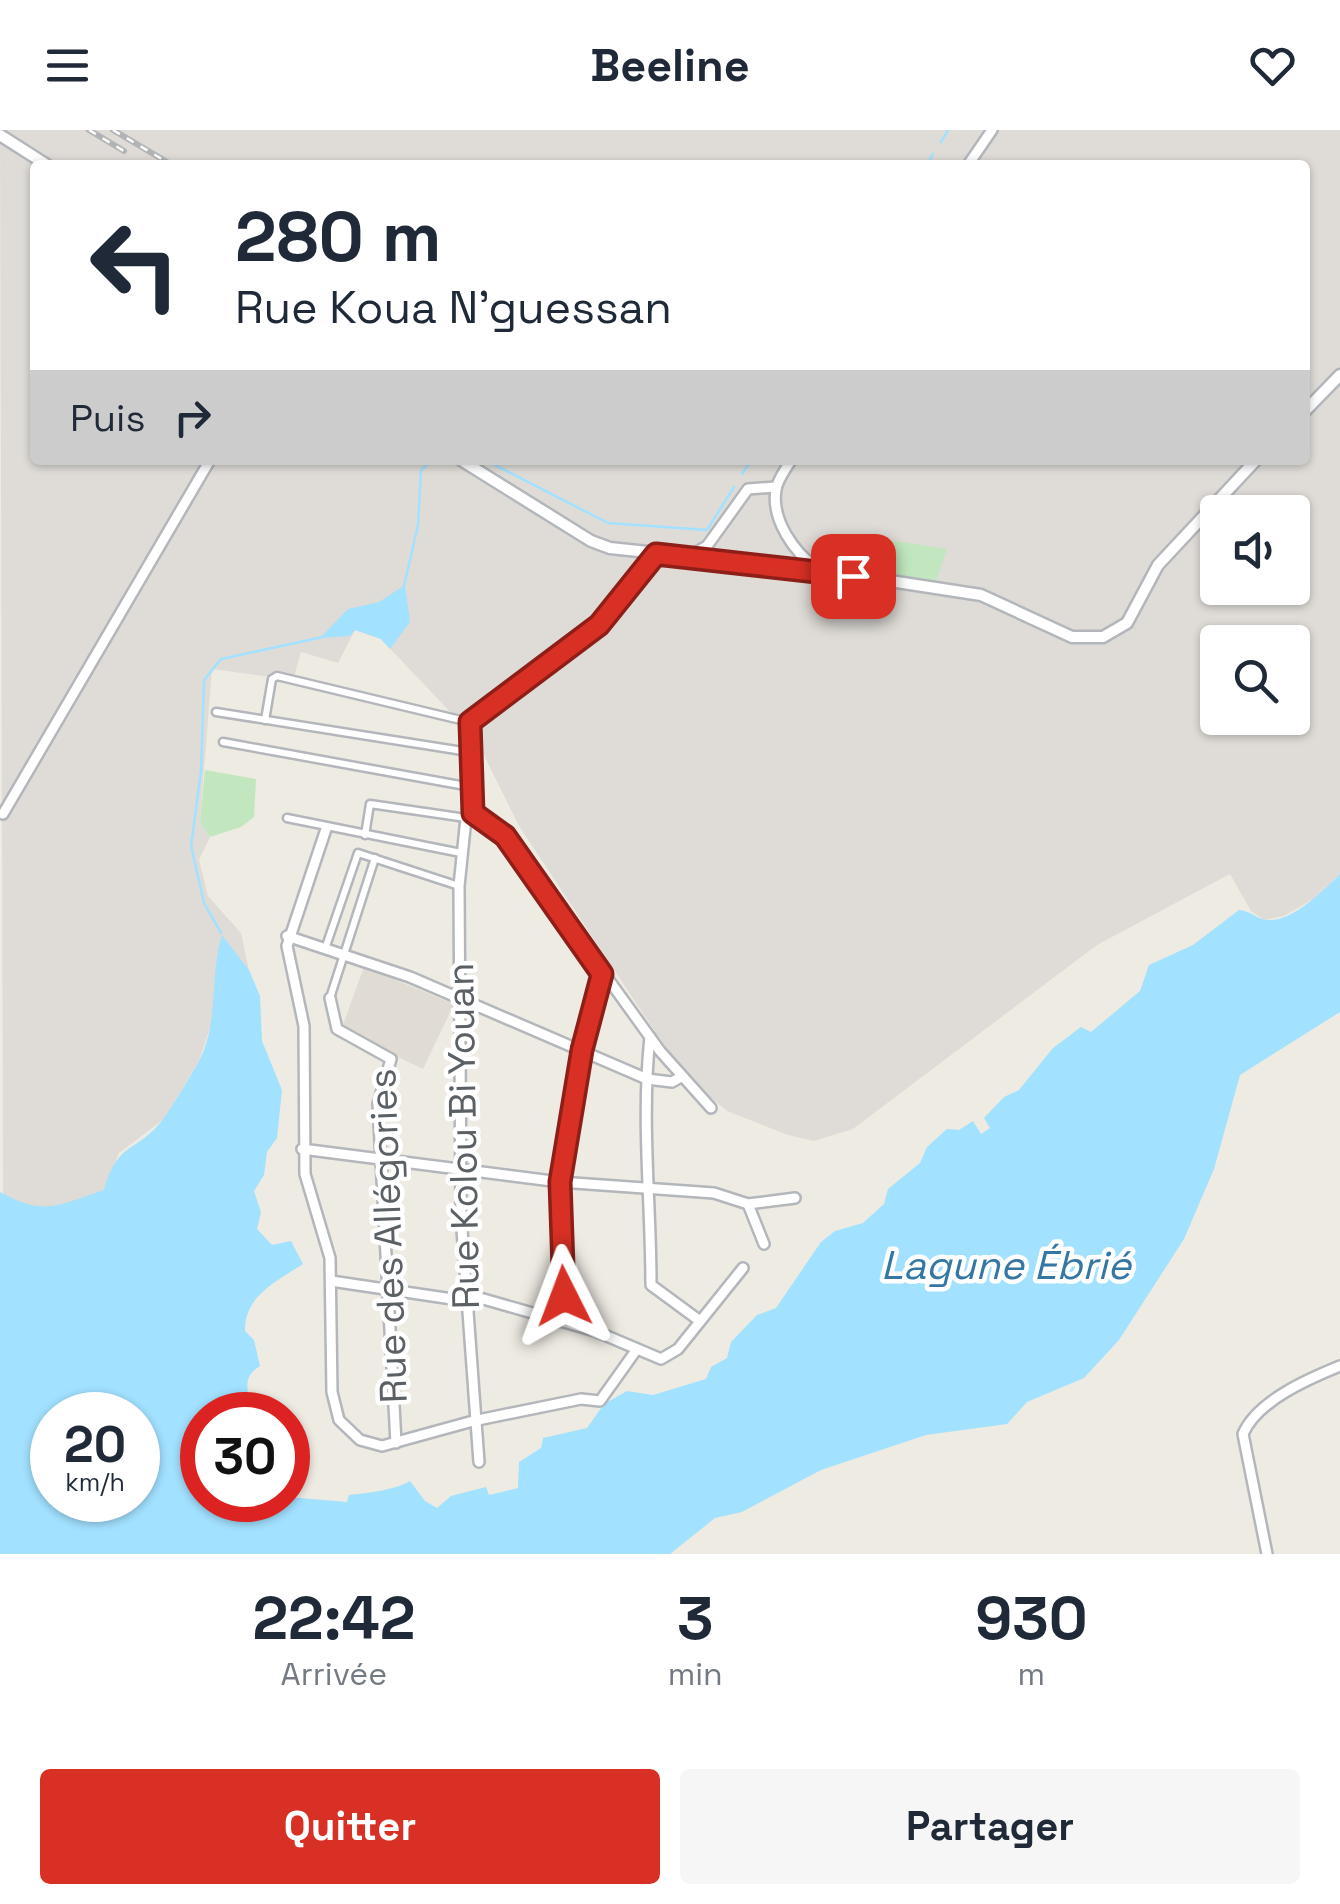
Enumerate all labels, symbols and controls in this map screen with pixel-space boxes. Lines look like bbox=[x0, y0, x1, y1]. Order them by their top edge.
text: Beeline bbox=[590, 37, 750, 94]
icon: menu bbox=[40, 38, 95, 93]
icon: heart bbox=[1245, 38, 1300, 93]
text: 280 m bbox=[235, 192, 442, 281]
icon: left bbox=[70, 200, 200, 330]
text: Rue Koua N'guessan bbox=[235, 279, 672, 336]
icon: right bbox=[165, 390, 220, 445]
text: Puis bbox=[70, 394, 145, 442]
map controls bbox=[1200, 495, 1310, 735]
button: sound bbox=[1200, 495, 1310, 605]
pin bbox=[811, 534, 896, 619]
icon: arrive bbox=[826, 549, 881, 604]
button: search bbox=[1200, 625, 1310, 735]
street label: Rue Kolou Bi Youan bbox=[436, 962, 490, 1310]
street label: Rue des Allégories bbox=[358, 1068, 418, 1404]
water label: Lagune Ébrié bbox=[881, 1240, 1132, 1291]
position arrow bbox=[512, 1244, 616, 1348]
speed limit sign: 30 bbox=[180, 1392, 310, 1522]
text: 20 bbox=[64, 1413, 126, 1477]
text: km/h bbox=[65, 1466, 125, 1498]
text: 22:42 bbox=[252, 1580, 415, 1657]
text: 3 bbox=[677, 1580, 713, 1657]
text: 930 bbox=[975, 1580, 1088, 1657]
text: Arrivée bbox=[281, 1654, 387, 1694]
text: min bbox=[668, 1654, 723, 1694]
text: m bbox=[1018, 1654, 1045, 1694]
button: Quitter bbox=[40, 1769, 660, 1884]
button: Partager bbox=[680, 1769, 1300, 1884]

